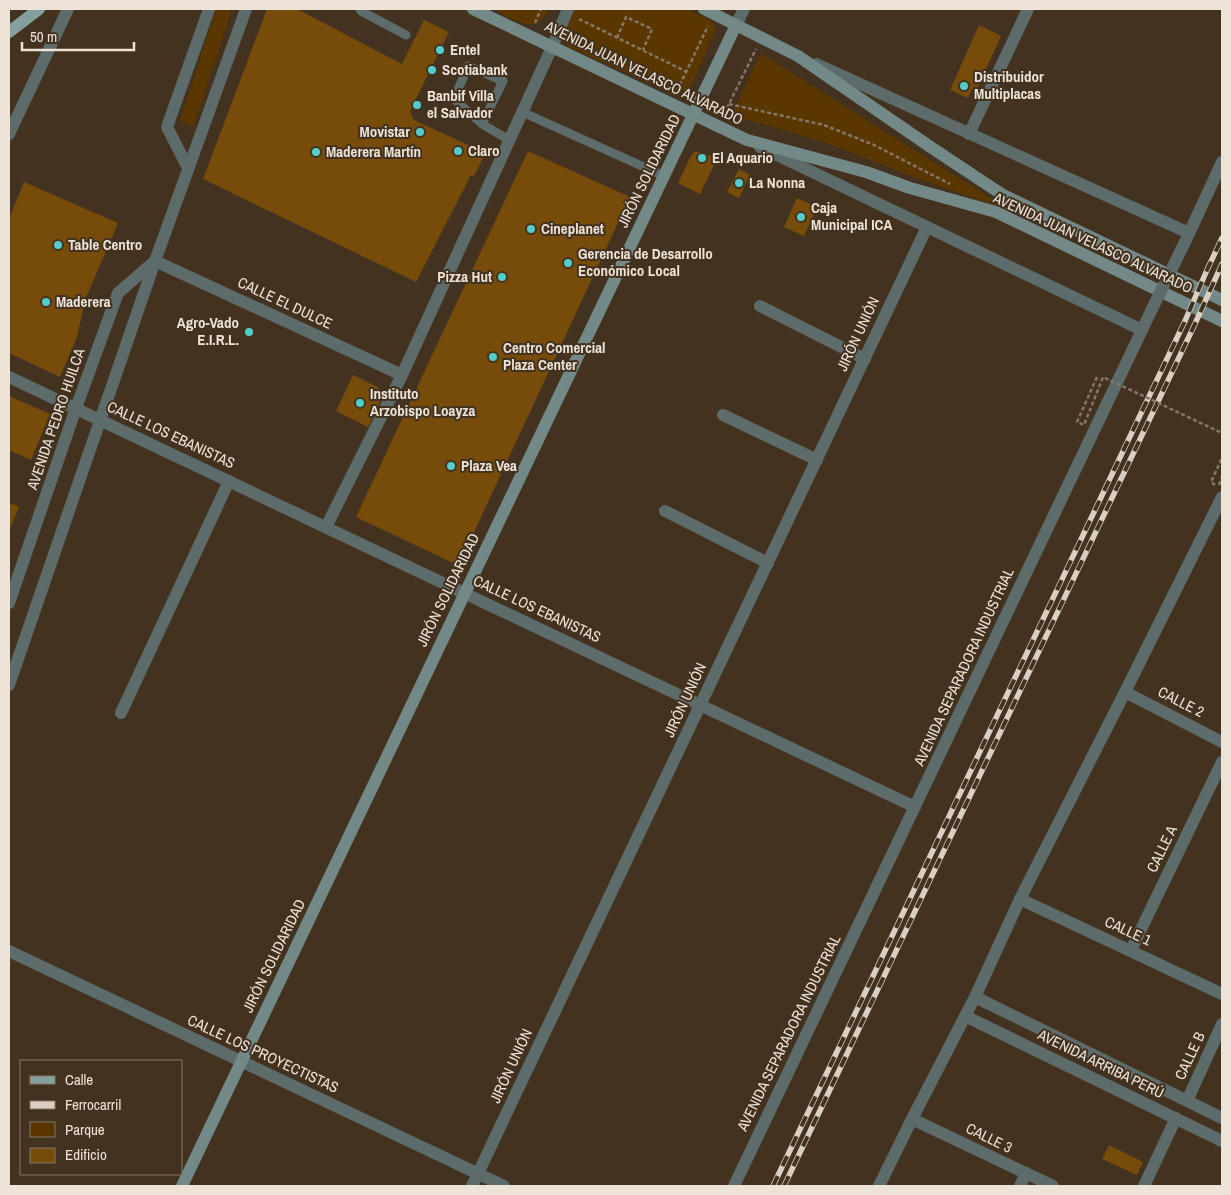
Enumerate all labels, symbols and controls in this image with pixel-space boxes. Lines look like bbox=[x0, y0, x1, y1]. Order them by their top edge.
street label: AVENIDA JUAN VELASCO ALVARADO bbox=[541, 15, 747, 130]
scale bar bbox=[22, 20, 135, 52]
text: 50 m bbox=[30, 26, 57, 47]
place label: Entel bbox=[450, 39, 480, 60]
marker: Entel bbox=[434, 44, 446, 56]
place label: Scotiabank bbox=[442, 59, 508, 80]
marker: Scotiabank bbox=[426, 64, 438, 76]
place label: Distribuidor Multiplacas bbox=[974, 66, 1044, 104]
marker: Distribuidor Multiplacas bbox=[958, 80, 970, 92]
place label: Banbif Villa el Salvador bbox=[427, 85, 494, 123]
marker: Banbif Villa el Salvador bbox=[411, 99, 423, 111]
street label: JIRÓN SOLIDARIDAD bbox=[612, 110, 685, 231]
place label: Movistar bbox=[359, 121, 410, 142]
marker: Movistar bbox=[414, 126, 426, 138]
place label: Claro bbox=[468, 140, 499, 161]
place label: Maderera Martín bbox=[326, 141, 421, 162]
marker: Claro bbox=[452, 145, 464, 157]
marker: Maderera Martín bbox=[310, 146, 322, 158]
place label: El Aquario bbox=[712, 147, 773, 168]
marker: El Aquario bbox=[696, 152, 708, 164]
place label: La Nonna bbox=[749, 172, 805, 193]
marker: La Nonna bbox=[733, 177, 745, 189]
street label: AVENIDA JUAN VELASCO ALVARADO bbox=[989, 187, 1196, 298]
place label: Caja Municipal ICA bbox=[811, 197, 892, 235]
marker: Caja Municipal ICA bbox=[795, 211, 807, 223]
place label: Cineplanet bbox=[541, 218, 604, 239]
marker: Cineplanet bbox=[525, 223, 537, 235]
place label: Table Centro bbox=[68, 234, 142, 255]
marker: Table Centro bbox=[52, 239, 64, 251]
place label: Gerencia de Desarrollo Económico Local bbox=[578, 243, 713, 281]
marker: Gerencia de Desarrollo Económico Local bbox=[562, 257, 574, 269]
place label: Pizza Hut bbox=[437, 266, 492, 287]
street label: CALLE EL DULCE bbox=[235, 271, 336, 334]
marker: Pizza Hut bbox=[496, 271, 508, 283]
place label: Maderera bbox=[56, 291, 111, 312]
street label: JIRÓN UNIÓN bbox=[831, 293, 884, 374]
marker: Maderera bbox=[40, 296, 52, 308]
place label: Agro-Vado E.I.R.L. bbox=[177, 312, 239, 350]
marker: Agro-Vado E.I.R.L. bbox=[243, 326, 255, 338]
place label: Centro Comercial Plaza Center bbox=[503, 337, 606, 375]
street label: AVENIDA PEDRO HUILCA bbox=[21, 345, 90, 493]
marker: Centro Comercial Plaza Center bbox=[487, 351, 499, 363]
place label: Instituto Arzobispo Loayza bbox=[370, 383, 475, 421]
street label: CALLE LOS EBANISTAS bbox=[104, 396, 238, 473]
marker: Instituto Arzobispo Loayza bbox=[354, 397, 366, 409]
place label: Plaza Vea bbox=[461, 455, 517, 476]
marker: Plaza Vea bbox=[445, 460, 457, 472]
street label: JIRÓN SOLIDARIDAD bbox=[411, 529, 484, 650]
street label: AVENIDA SEPARADORA INDUSTRIAL bbox=[908, 564, 1019, 770]
street label: CALLE LOS EBANISTAS bbox=[470, 570, 604, 647]
street label: JIRÓN UNIÓN bbox=[658, 659, 711, 740]
street label: CALLE 2 bbox=[1155, 681, 1208, 722]
street label: CALLE A bbox=[1141, 821, 1182, 876]
street label: JIRÓN SOLIDARIDAD bbox=[237, 895, 310, 1016]
street label: CALLE 1 bbox=[1101, 911, 1155, 951]
street label: AVENIDA SEPARADORA INDUSTRIAL bbox=[731, 931, 845, 1135]
street label: CALLE LOS PROYECTISTAS bbox=[184, 1009, 342, 1098]
street label: AVENIDA ARRIBA PERÚ bbox=[1034, 1023, 1168, 1103]
street label: JIRÓN UNIÓN bbox=[484, 1025, 537, 1106]
street label: CALLE B bbox=[1169, 1028, 1210, 1083]
legend bbox=[20, 1060, 182, 1175]
text: Calle bbox=[65, 1069, 93, 1090]
text: Ferrocarril bbox=[65, 1094, 121, 1115]
street label: CALLE 3 bbox=[962, 1117, 1016, 1158]
text: Parque bbox=[65, 1119, 105, 1140]
text: Edificio bbox=[65, 1144, 107, 1165]

